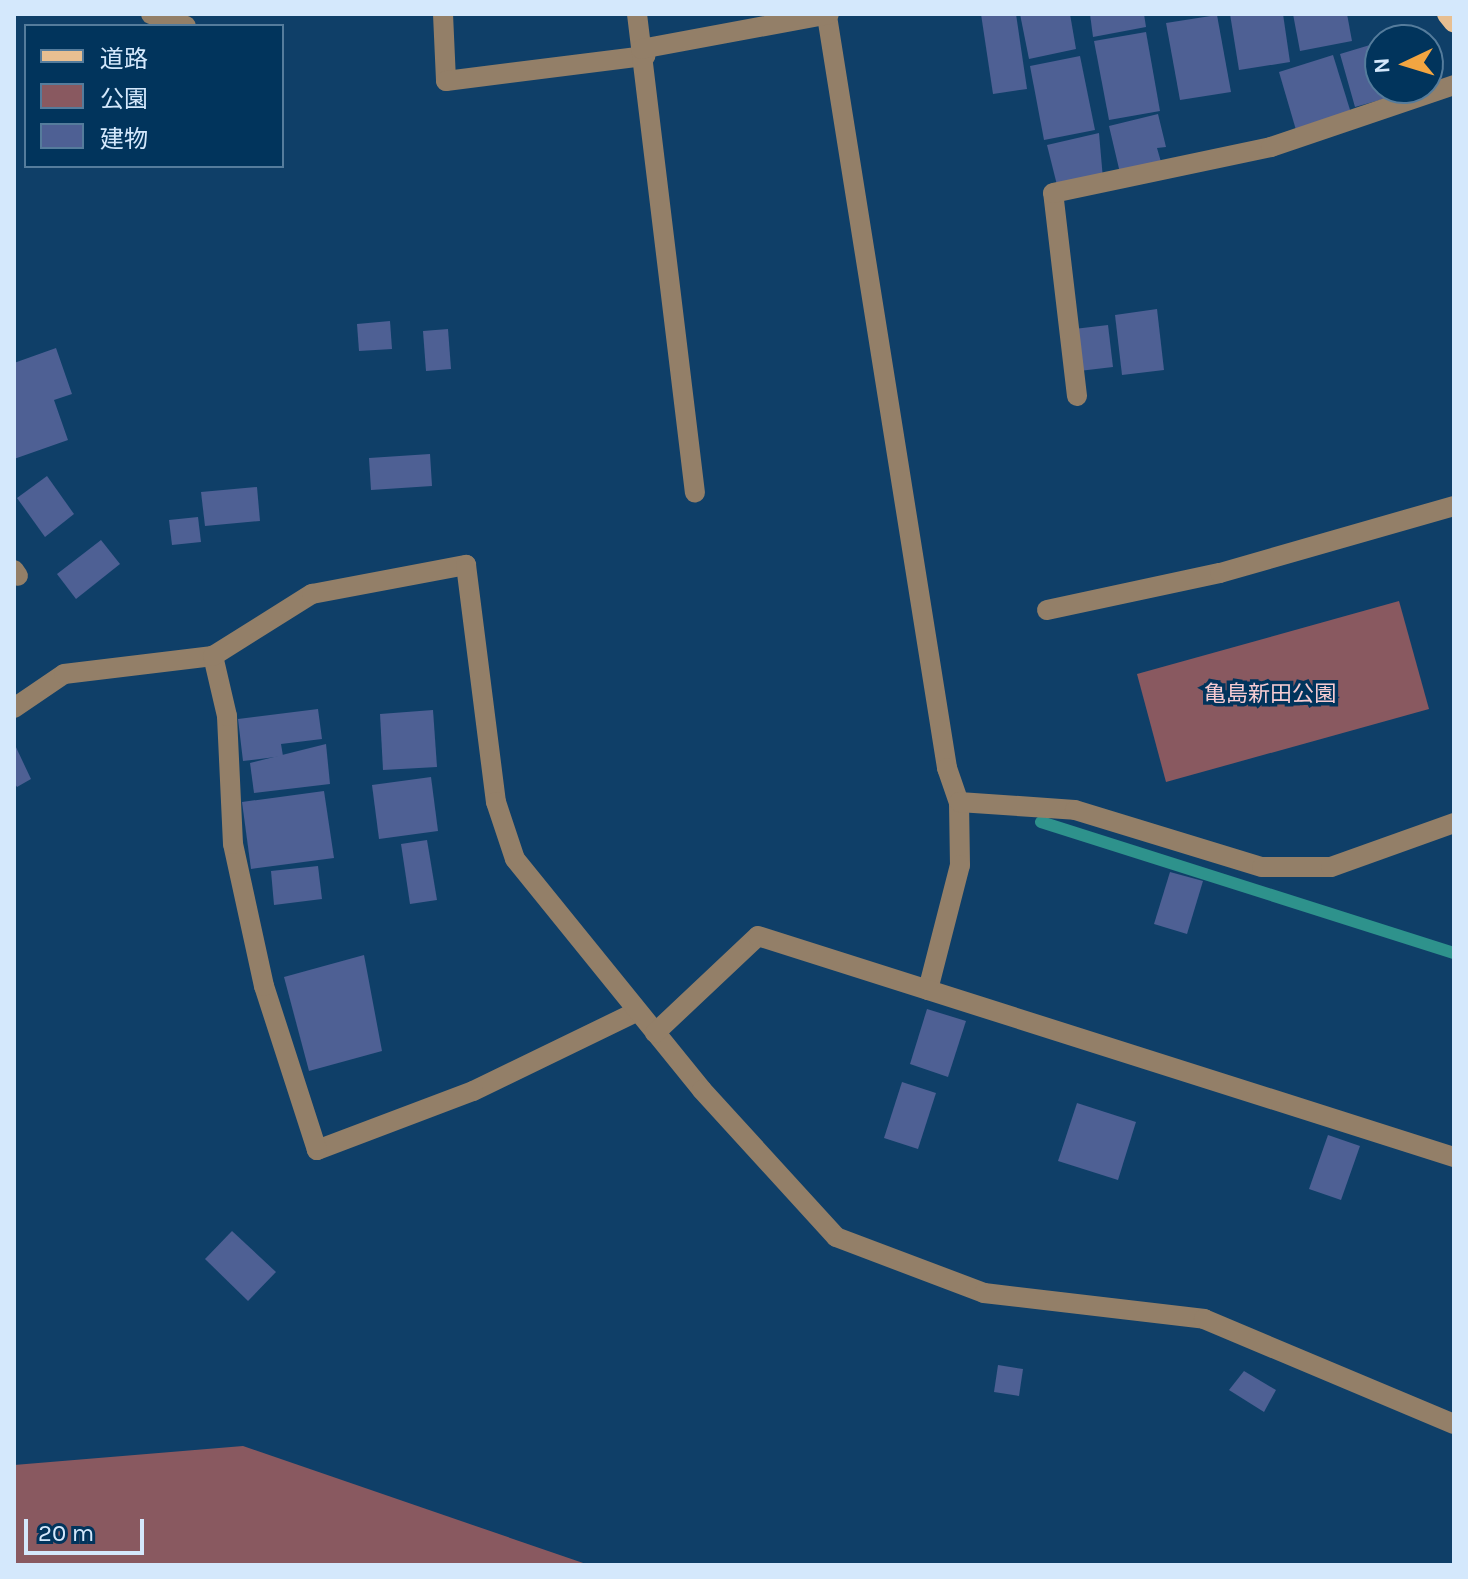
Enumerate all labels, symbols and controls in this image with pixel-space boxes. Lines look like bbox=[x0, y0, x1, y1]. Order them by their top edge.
legend bbox=[24, 24, 284, 168]
north arrow bbox=[1364, 24, 1444, 104]
text: 道路 bbox=[100, 45, 148, 73]
text: N bbox=[1369, 57, 1396, 74]
text: 公園 bbox=[100, 85, 148, 113]
text: 建物 bbox=[100, 125, 148, 153]
park label: 亀島新田公園 bbox=[1204, 682, 1336, 708]
scale bar bbox=[28, 1503, 148, 1553]
text: 20 m bbox=[38, 1519, 94, 1547]

